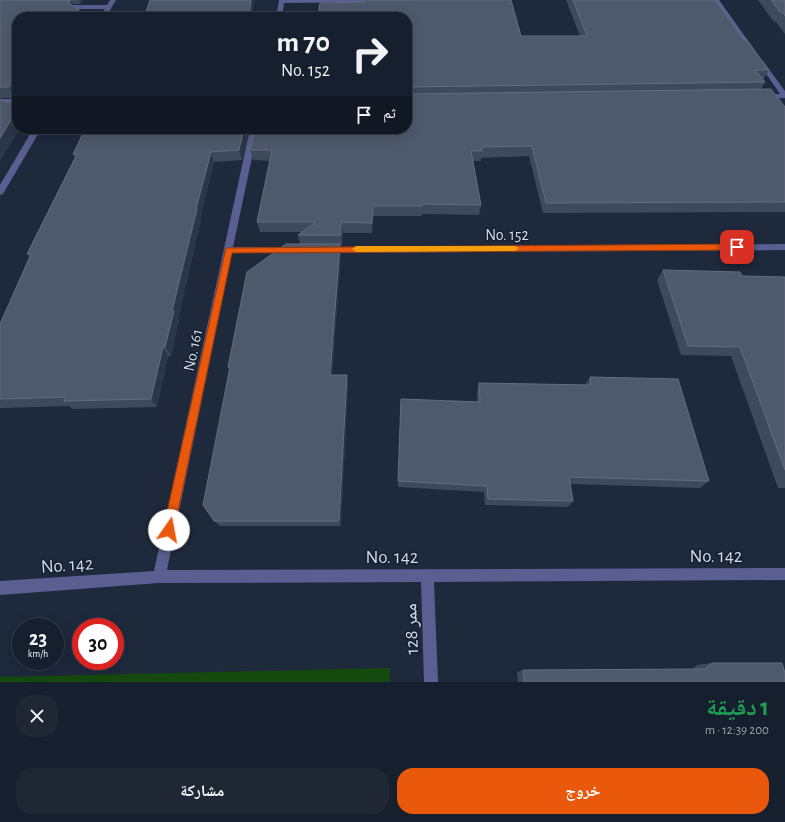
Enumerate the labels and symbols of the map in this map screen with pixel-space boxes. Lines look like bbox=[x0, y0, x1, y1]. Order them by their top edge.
street label: No. 152 bbox=[485, 227, 529, 243]
pin bbox=[720, 230, 754, 264]
street label: No. 161 bbox=[181, 328, 205, 373]
position arrow bbox=[148, 509, 190, 551]
street label: No. 142 bbox=[690, 547, 743, 566]
street label: No. 142 bbox=[366, 548, 419, 567]
street label: No. 142 bbox=[40, 554, 94, 577]
street label: ممر 128 bbox=[401, 603, 423, 655]
speed limit sign: 30 bbox=[72, 618, 124, 670]

